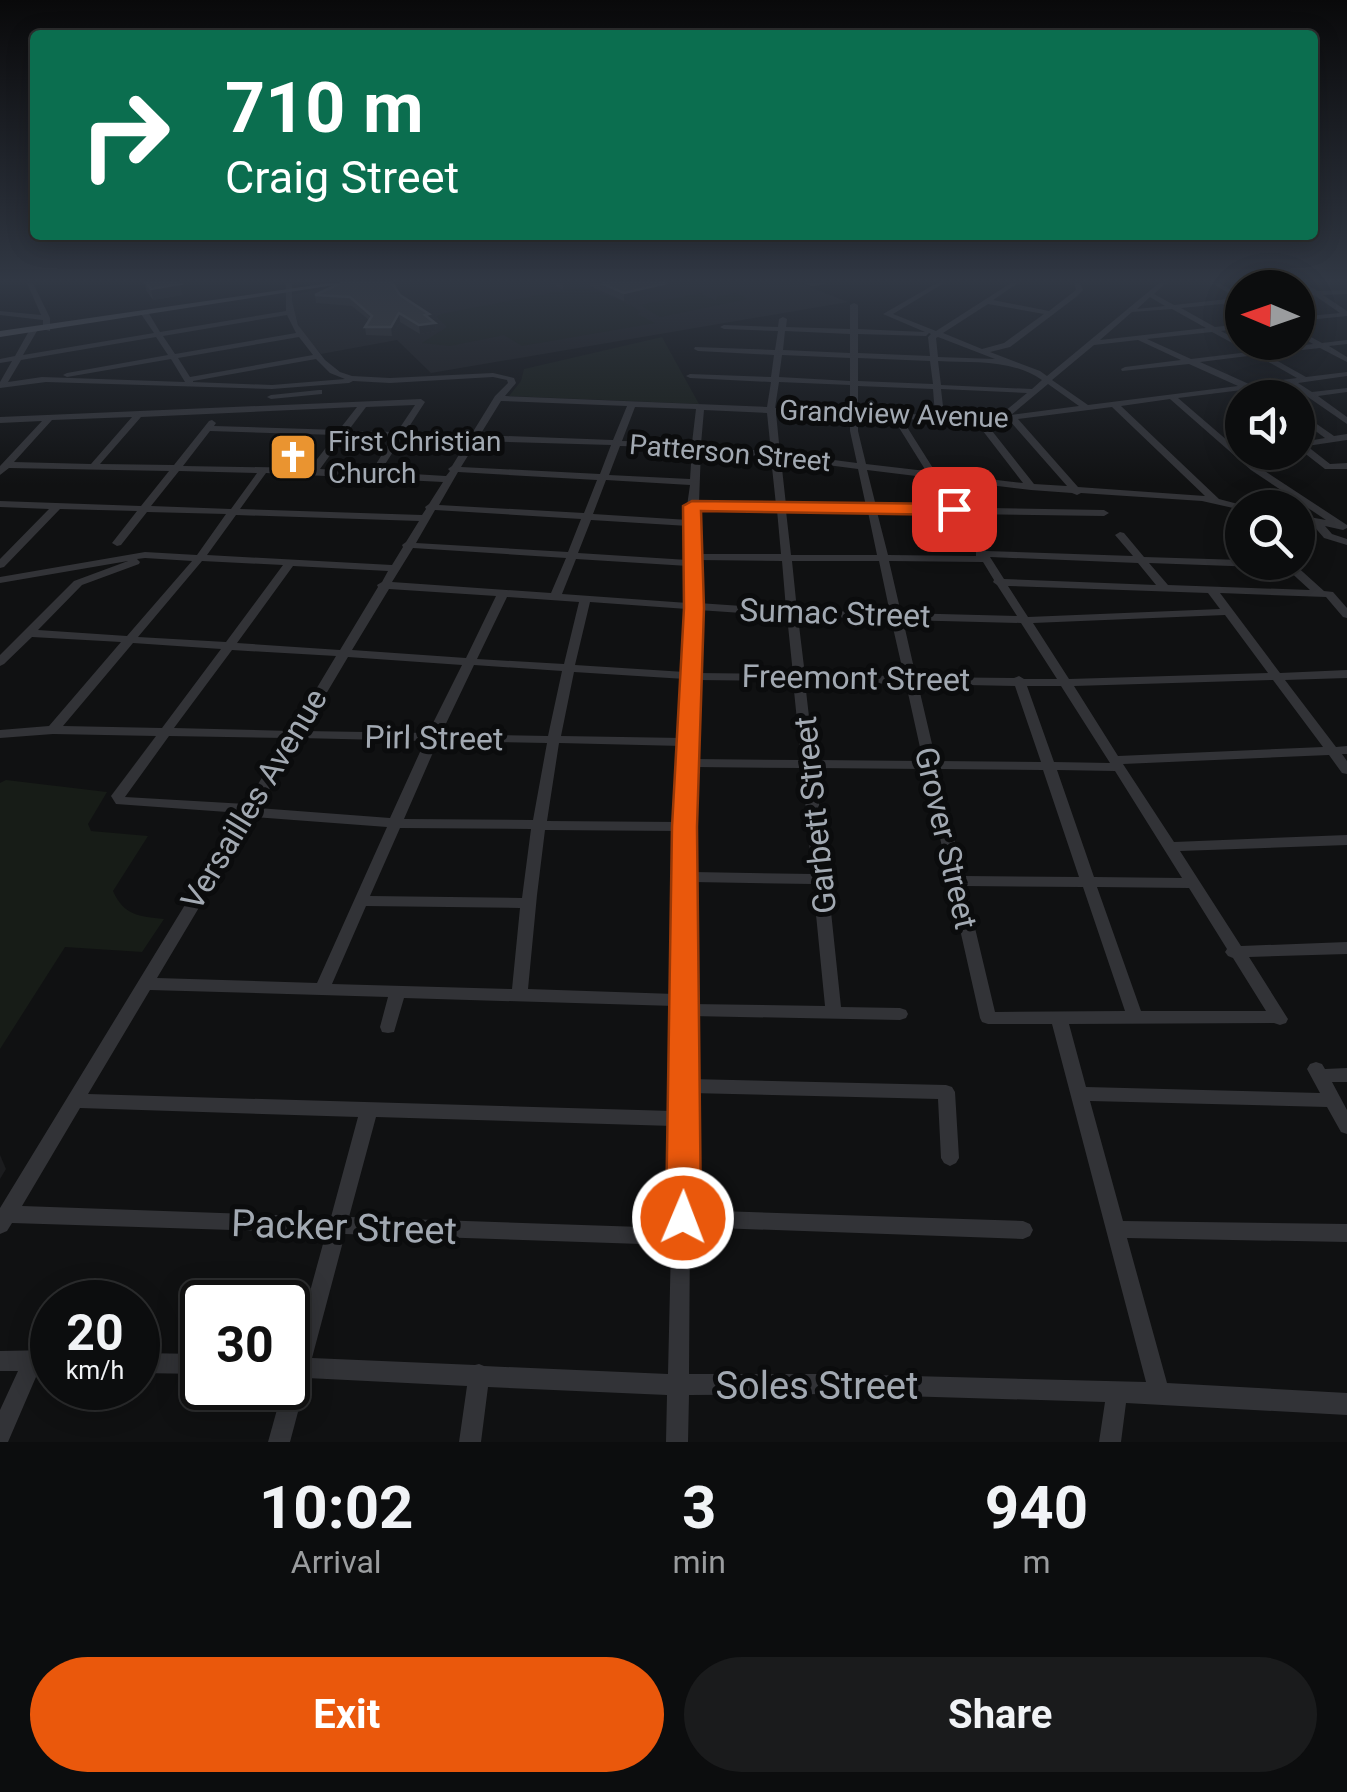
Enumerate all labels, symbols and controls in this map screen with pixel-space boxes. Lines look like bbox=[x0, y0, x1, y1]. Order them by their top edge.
text: 710 m bbox=[225, 67, 424, 149]
icon: right bbox=[60, 70, 190, 200]
text: Craig Street bbox=[225, 151, 459, 204]
north arrow bbox=[1225, 270, 1315, 360]
map controls bbox=[1225, 270, 1315, 580]
button: sound bbox=[1225, 380, 1315, 470]
street label: Grandview Avenue bbox=[779, 394, 1009, 434]
place label: First Christian Church bbox=[328, 425, 501, 490]
street label: Patterson Street bbox=[628, 428, 832, 478]
church icon: First Christian Church bbox=[267, 431, 319, 483]
pin bbox=[912, 467, 997, 552]
icon: arrive bbox=[927, 482, 982, 537]
button: search bbox=[1225, 490, 1315, 580]
street label: Sumac Street bbox=[739, 591, 931, 635]
street label: Freemont Street bbox=[741, 657, 971, 699]
street label: Versailles Avenue bbox=[173, 682, 335, 916]
street label: Garbett Street bbox=[786, 714, 844, 916]
street label: Pirl Street bbox=[364, 718, 504, 758]
street label: Grover Street bbox=[907, 743, 985, 933]
position arrow bbox=[631, 1166, 735, 1270]
street label: Packer Street bbox=[230, 1201, 458, 1253]
speed limit sign: 30 bbox=[180, 1280, 310, 1410]
text: 20 bbox=[66, 1304, 124, 1362]
text: km/h bbox=[66, 1356, 124, 1385]
street label: Soles Street bbox=[716, 1364, 918, 1408]
text: 10:02 bbox=[259, 1472, 414, 1543]
text: 3 bbox=[682, 1472, 716, 1543]
text: 940 bbox=[985, 1472, 1088, 1543]
text: Arrival bbox=[291, 1543, 382, 1581]
text: min bbox=[672, 1543, 726, 1581]
text: m bbox=[1022, 1543, 1050, 1581]
button: Exit bbox=[30, 1657, 664, 1772]
button: Share bbox=[684, 1657, 1317, 1772]

